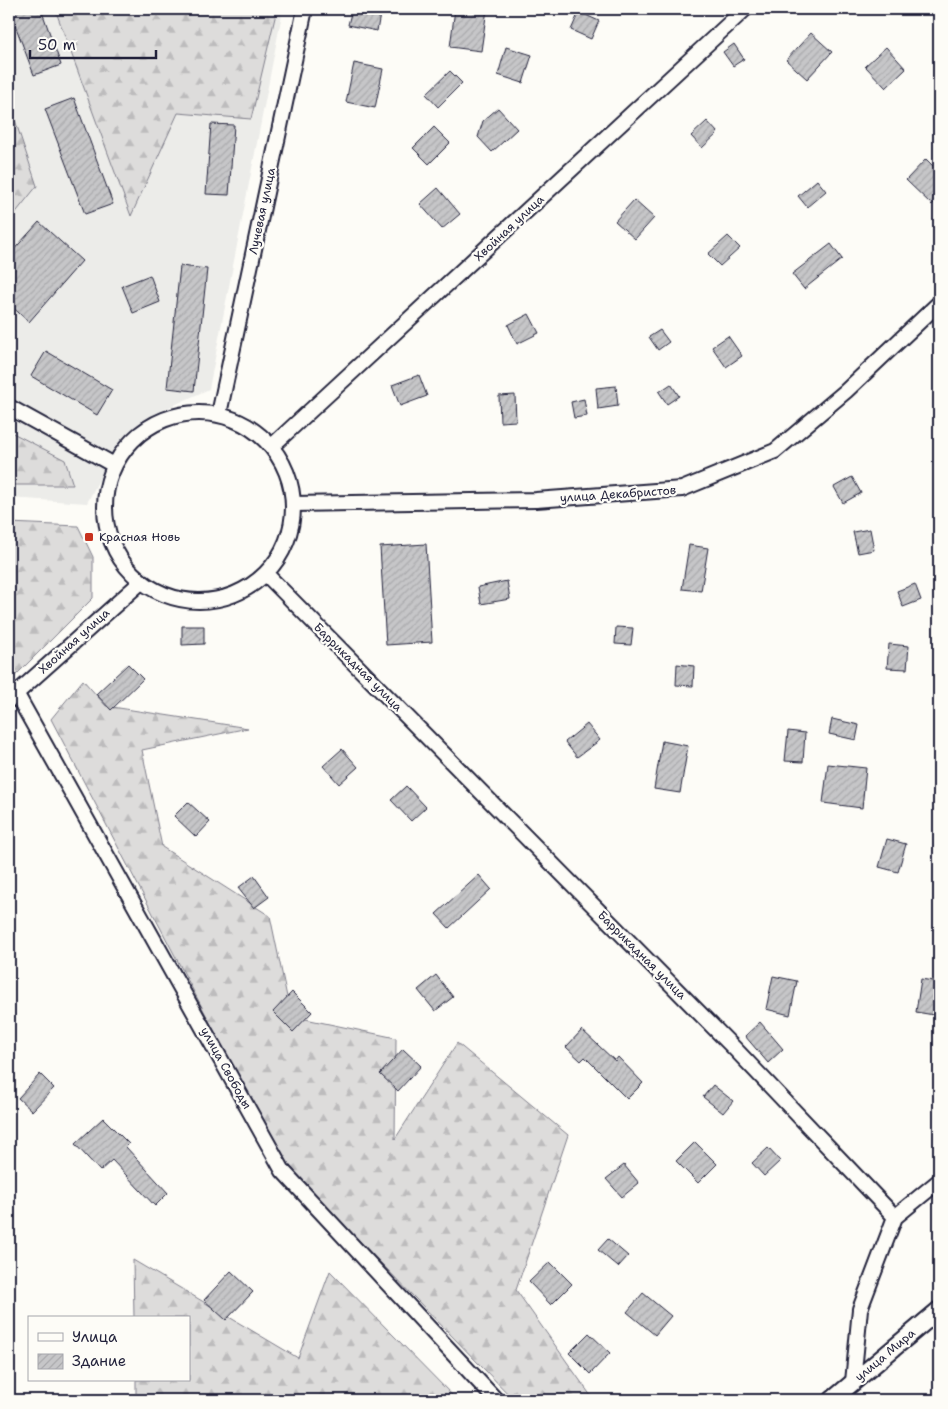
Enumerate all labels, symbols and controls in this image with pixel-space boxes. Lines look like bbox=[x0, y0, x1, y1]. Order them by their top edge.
scale bar bbox=[30, 28, 156, 60]
text: 50 m bbox=[38, 35, 76, 55]
street label: Лучевая улица bbox=[245, 166, 279, 256]
street label: Хвойная улица bbox=[471, 191, 548, 265]
street label: улица Декабристов bbox=[559, 482, 677, 506]
place label: Красная Новь bbox=[99, 529, 180, 545]
marker: Красная Новь bbox=[83, 531, 95, 543]
street label: Хвойная улица bbox=[35, 604, 113, 677]
street label: Баррикадная улица bbox=[310, 619, 406, 715]
street label: Баррикадная улица bbox=[594, 907, 690, 1003]
street label: улица Свободы bbox=[197, 1024, 255, 1112]
legend bbox=[28, 1316, 190, 1382]
street label: улица Мира bbox=[852, 1325, 919, 1385]
text: Улица bbox=[72, 1327, 118, 1347]
text: Здание bbox=[72, 1351, 126, 1371]

